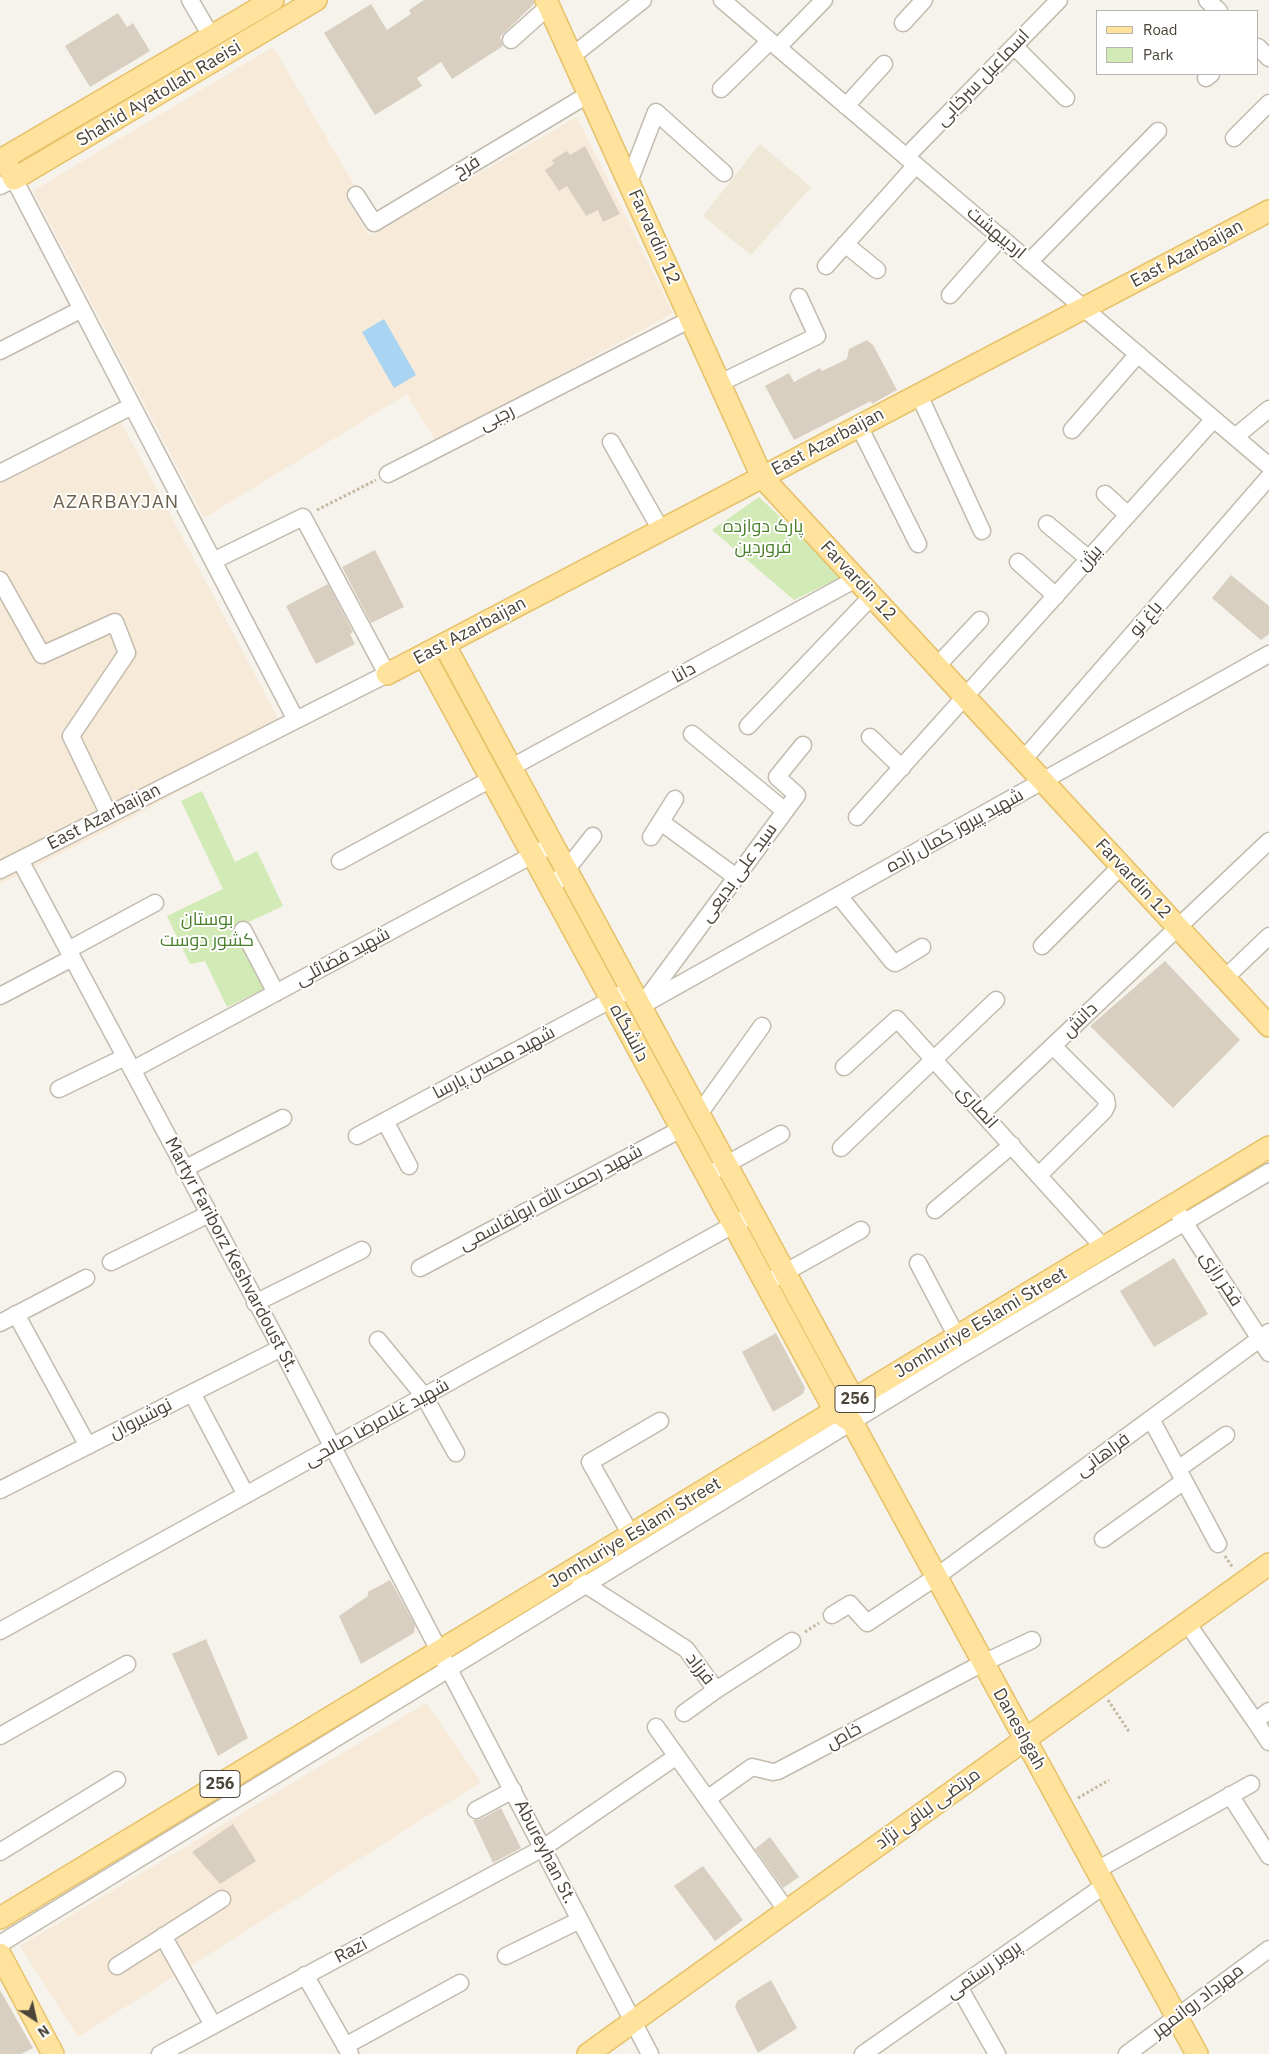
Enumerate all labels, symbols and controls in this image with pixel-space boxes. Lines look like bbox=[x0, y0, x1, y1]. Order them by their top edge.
legend bbox=[1096, 10, 1259, 75]
text: Road bbox=[1143, 20, 1178, 39]
street label: اسماعیل سرخابی bbox=[931, 25, 1035, 131]
street label: Shahid Ayatollah Raeisi bbox=[73, 36, 245, 152]
text: Park bbox=[1143, 45, 1173, 64]
street label: فرخ bbox=[450, 151, 484, 183]
street label: Farvardin 12 bbox=[623, 186, 685, 288]
street label: اردیبهشت bbox=[962, 202, 1030, 264]
street label: East Azarbaijan bbox=[1127, 215, 1247, 293]
street label: رجبی bbox=[476, 400, 518, 436]
street label: East Azarbaijan bbox=[768, 403, 888, 481]
district label: AZARBAYJAN bbox=[51, 492, 181, 514]
park label: پارک دوازده فروردین bbox=[723, 516, 803, 558]
street label: Farvardin 12 bbox=[815, 536, 901, 626]
street label: بیژن bbox=[1073, 541, 1107, 575]
street label: East Azarbaijan bbox=[410, 592, 530, 670]
street label: باغ نو bbox=[1125, 597, 1167, 641]
street label: دانا bbox=[668, 658, 700, 688]
street label: East Azarbaijan bbox=[44, 779, 164, 855]
street label: شهید پیروز کمال زاده bbox=[882, 784, 1028, 878]
street label: سید علی بدیعی bbox=[696, 819, 782, 927]
street label: Farvardin 12 bbox=[1090, 834, 1176, 924]
park label: بوستان کشور دوست bbox=[160, 909, 254, 952]
street label: شهید فضائلی bbox=[292, 923, 394, 991]
street label: دانش bbox=[1058, 998, 1102, 1042]
street label: دانشگاه bbox=[605, 1000, 653, 1066]
street label: شهید محسن پارسا bbox=[429, 1022, 559, 1104]
street label: انصاری bbox=[952, 1081, 1002, 1133]
street label: Martyr Fariborz Keshvardoust St. bbox=[160, 1134, 302, 1376]
street label: شهید رحمت الله ابولقاسمی bbox=[456, 1140, 646, 1256]
street label: فخر رازی bbox=[1195, 1247, 1247, 1311]
street label: Jomhuriye Eslami Street bbox=[891, 1263, 1071, 1383]
street label: شهید غلامرضا صالحی bbox=[301, 1374, 453, 1472]
road number: 256 bbox=[835, 1386, 875, 1412]
street label: نوشیروان bbox=[106, 1394, 176, 1444]
street label: فراهانی bbox=[1072, 1428, 1134, 1482]
street label: Jomhuriye Eslami Street bbox=[545, 1473, 725, 1593]
street label: فرزاد bbox=[681, 1649, 719, 1689]
street label: Daneshgah bbox=[988, 1684, 1050, 1774]
street label: خاص bbox=[823, 1718, 865, 1754]
street label: مرتضی لبافی نژاد bbox=[871, 1764, 985, 1854]
road number: 256 bbox=[200, 1770, 240, 1798]
street label: Abureyhan St. bbox=[510, 1797, 580, 1907]
street label: Razi bbox=[331, 1934, 371, 1968]
street label: پرویز رستمی bbox=[942, 1936, 1026, 2004]
street label: مهرداد روانمهر bbox=[1148, 1960, 1248, 2042]
north arrow bbox=[10, 1994, 60, 2044]
text: N bbox=[34, 2021, 53, 2042]

